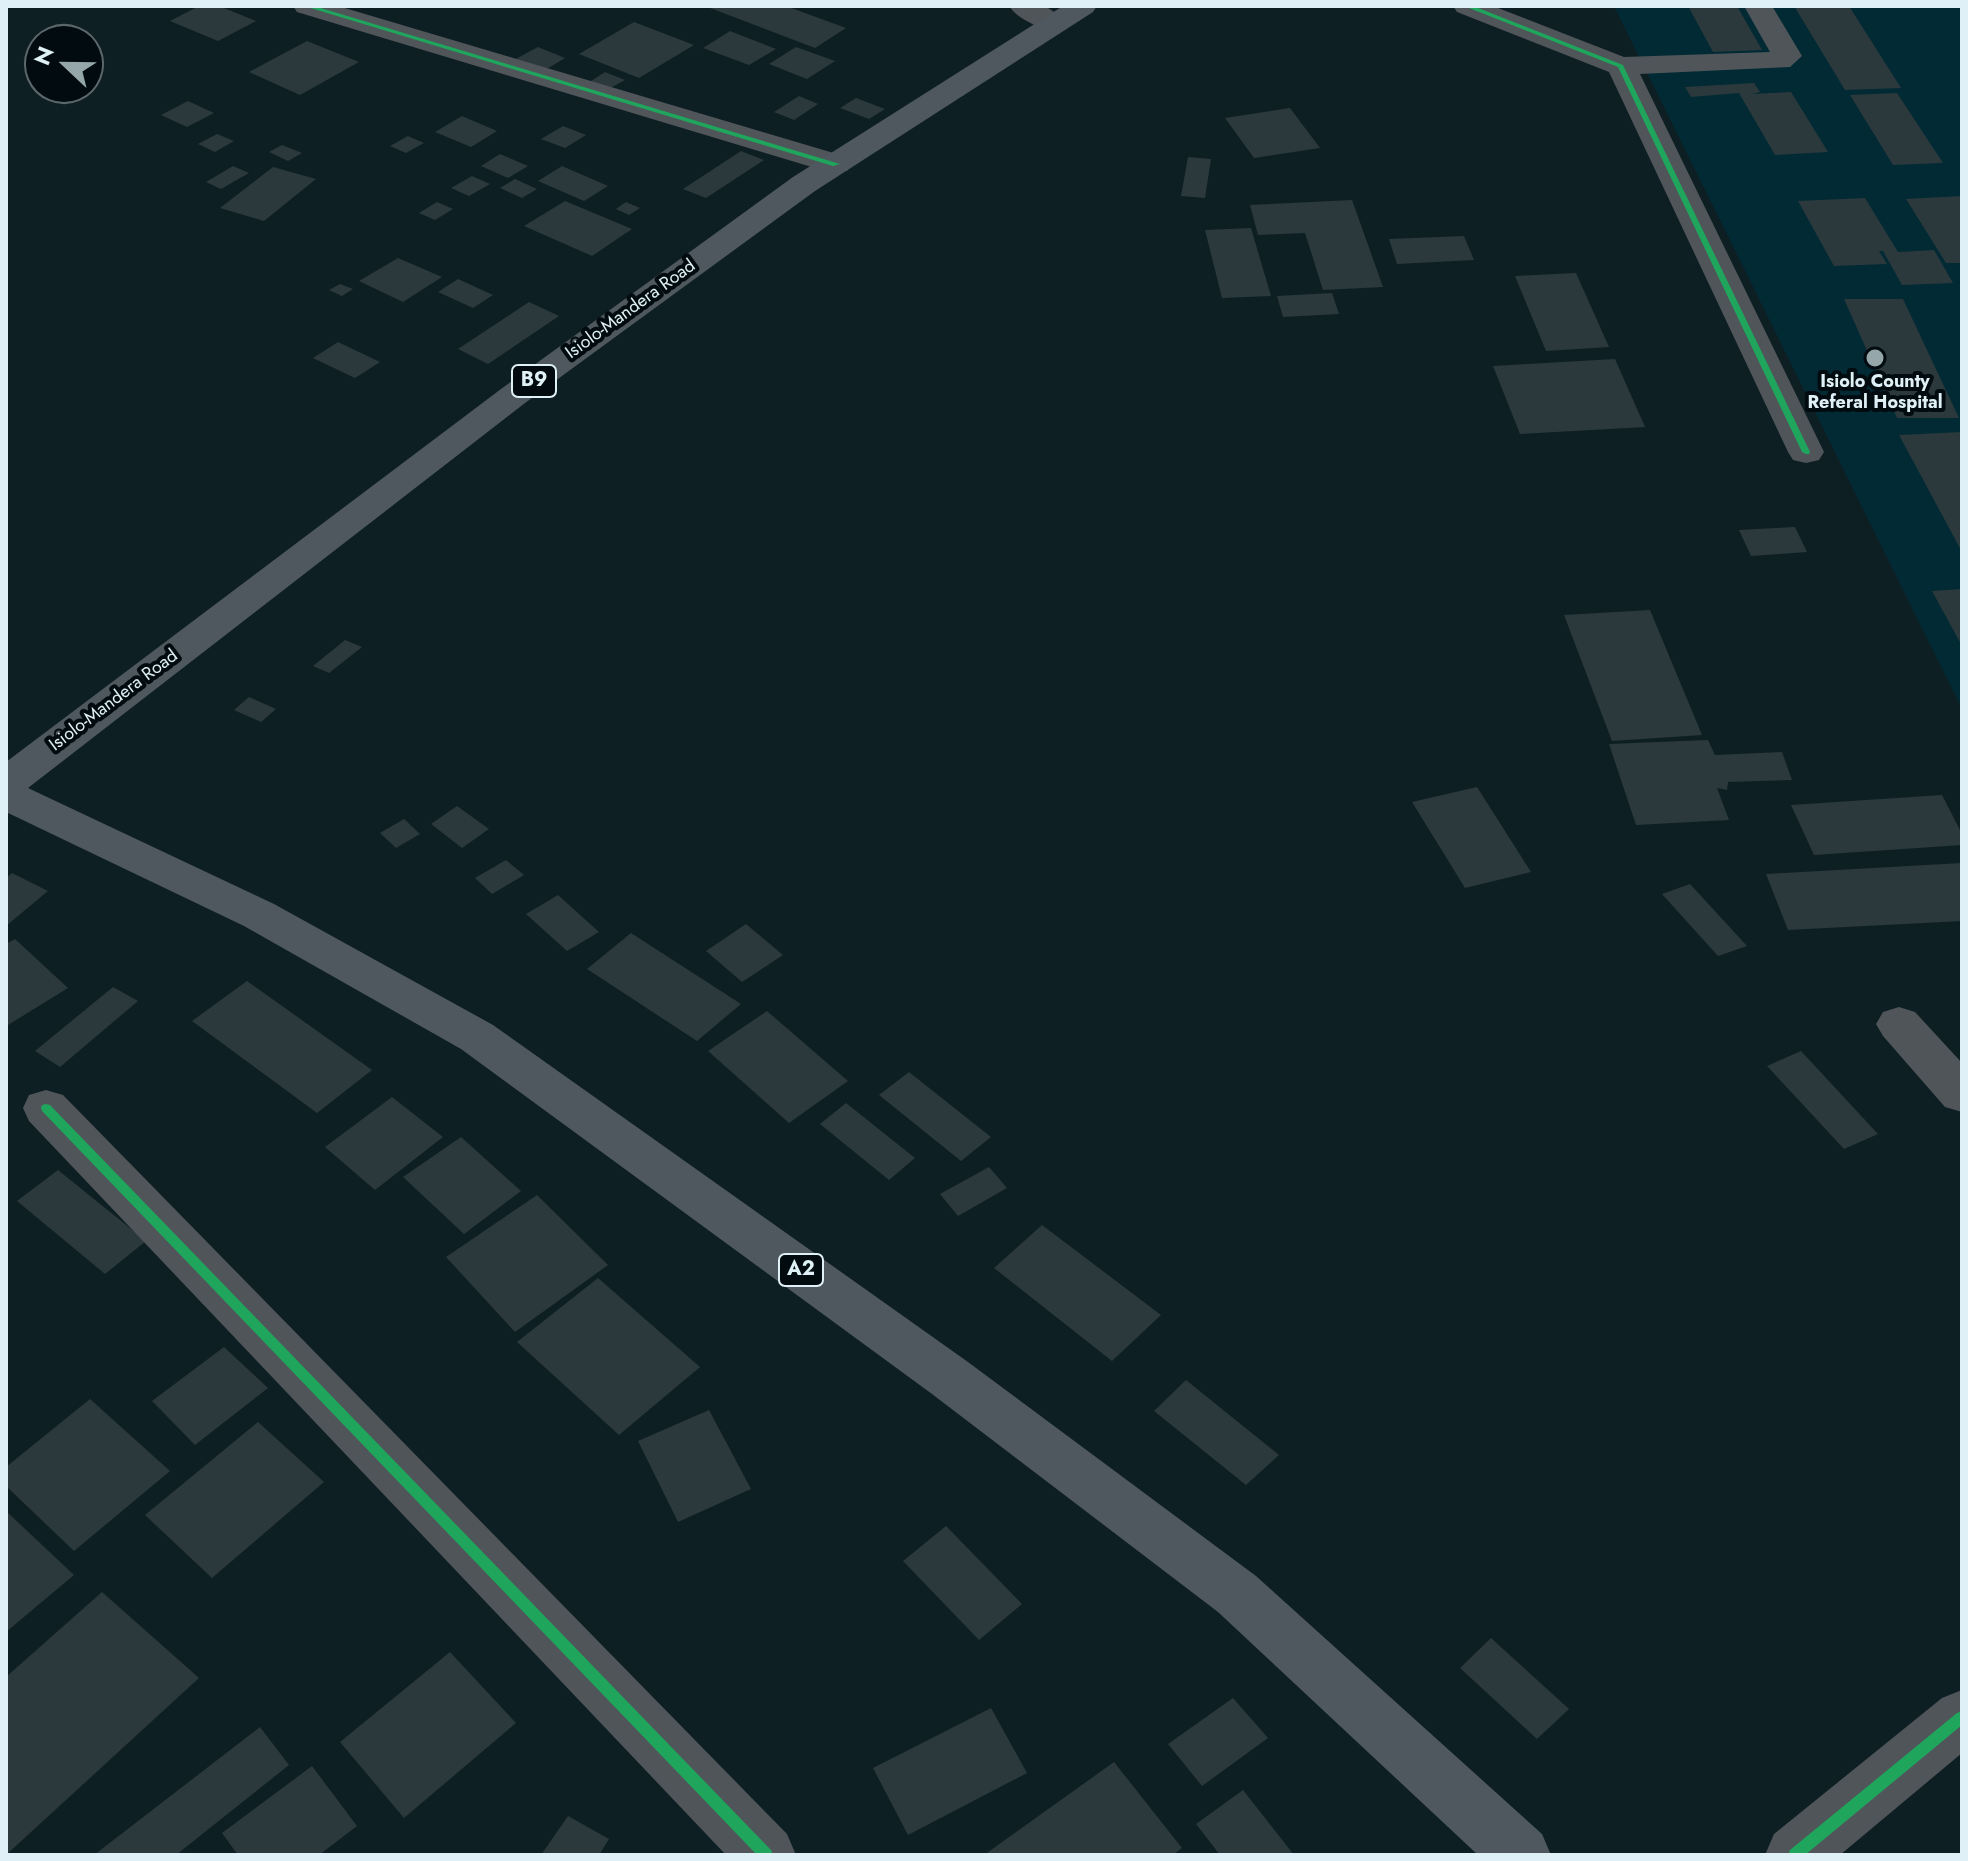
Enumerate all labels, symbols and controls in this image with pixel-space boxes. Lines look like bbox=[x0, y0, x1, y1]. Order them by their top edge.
north arrow bbox=[24, 24, 104, 104]
text: N bbox=[25, 42, 62, 70]
street label: Isiolo-Mandera Road bbox=[562, 256, 700, 364]
marker: Isiolo County Referal Hospital bbox=[1864, 347, 1886, 369]
road number: B9 bbox=[512, 365, 556, 397]
place label: Isiolo County Referal Hospital bbox=[1807, 372, 1943, 414]
street label: Isiolo-Mandera Road bbox=[46, 646, 182, 756]
road number: A2 bbox=[779, 1254, 823, 1286]

